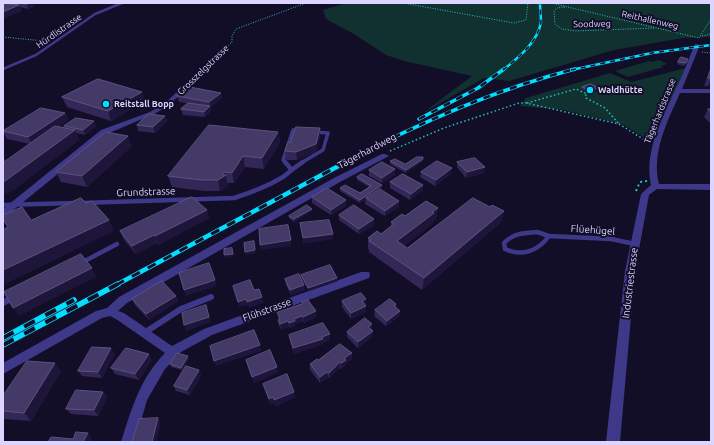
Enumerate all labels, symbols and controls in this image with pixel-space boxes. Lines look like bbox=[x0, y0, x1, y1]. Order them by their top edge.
street label: Reithallenweg bbox=[621, 8, 679, 32]
street label: Hürdlistrasse bbox=[34, 11, 84, 51]
street label: Soodweg bbox=[573, 18, 611, 30]
street label: Grosszelgstrasse bbox=[175, 43, 231, 97]
street label: Tägerhardstrasse bbox=[642, 77, 678, 145]
marker: Waldhütte bbox=[585, 85, 595, 95]
place label: Waldhütte bbox=[598, 85, 643, 95]
marker: Reitstall Bopp bbox=[101, 99, 111, 109]
place label: Reitstall Bopp bbox=[114, 99, 174, 109]
street label: Tägerhardweg bbox=[336, 130, 398, 172]
street label: Grundstrasse bbox=[116, 185, 176, 199]
street label: Flüehügel bbox=[570, 222, 616, 238]
street label: Industriestrasse bbox=[620, 247, 640, 319]
street label: Flühstrasse bbox=[241, 296, 293, 324]

